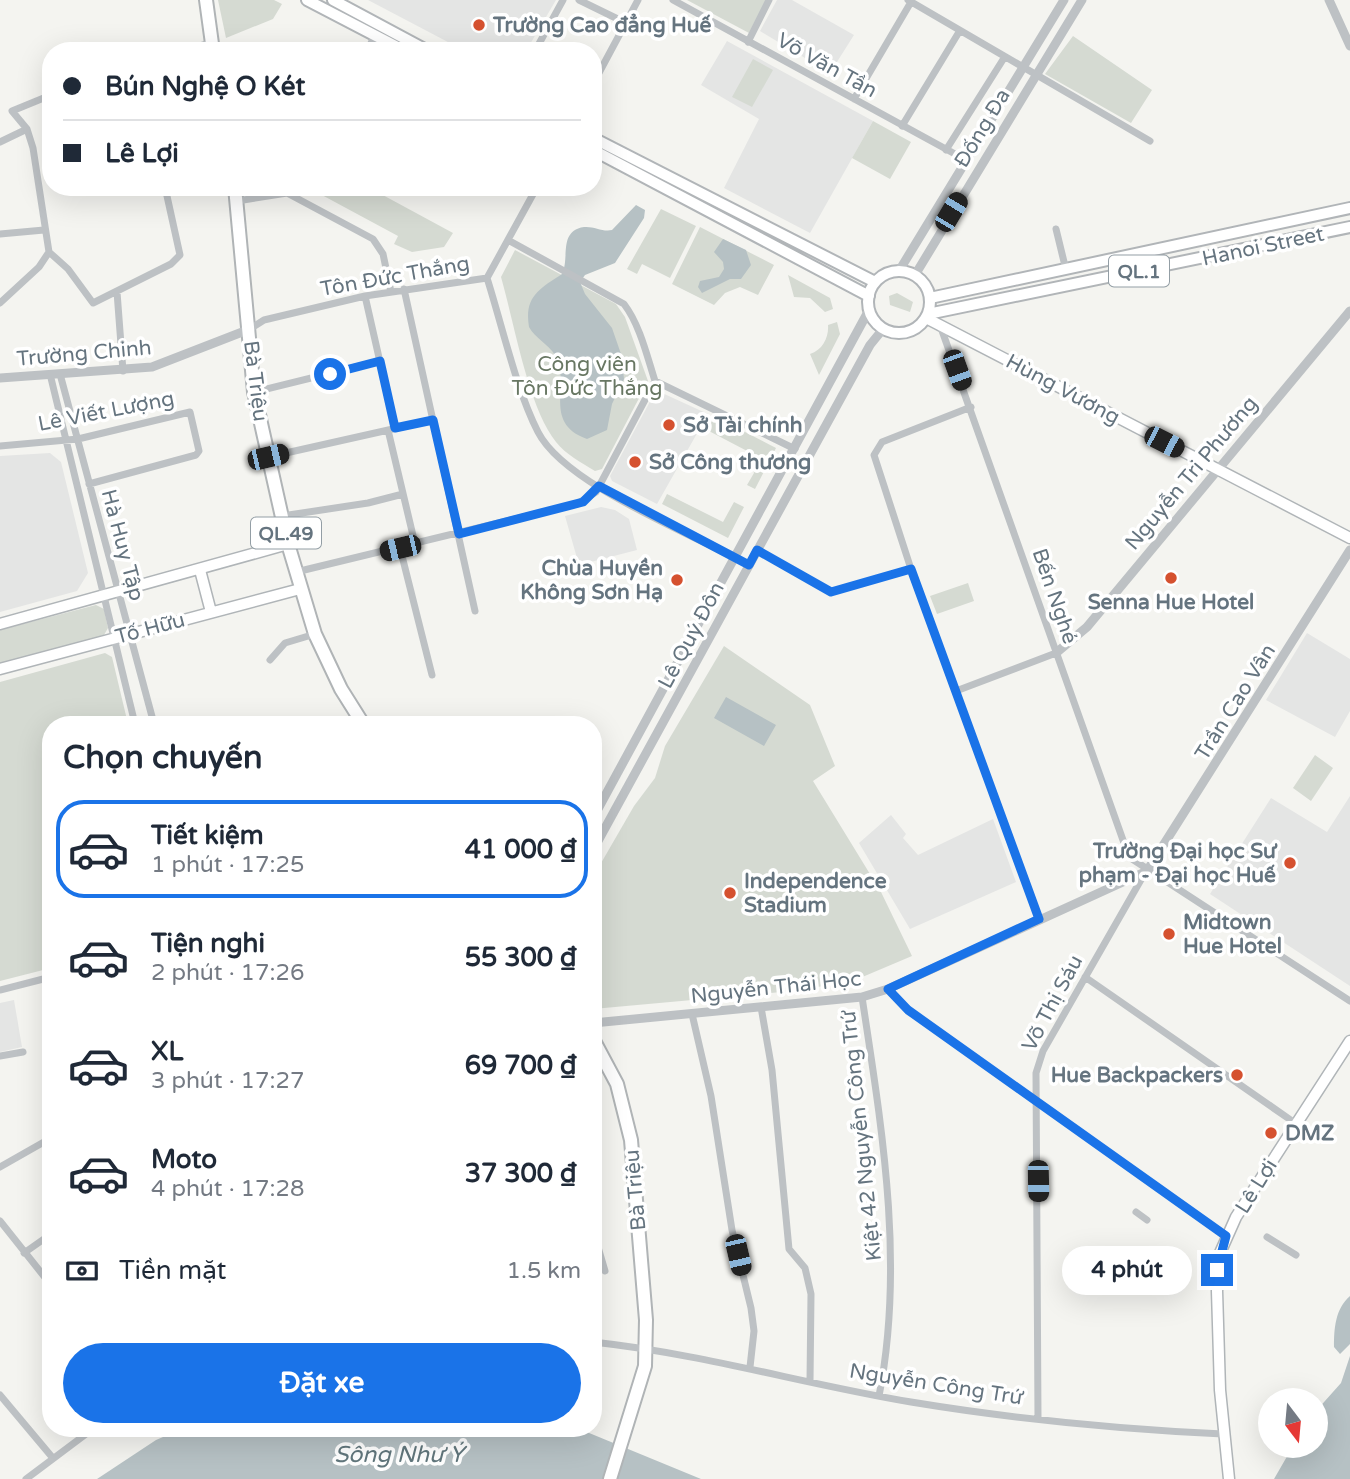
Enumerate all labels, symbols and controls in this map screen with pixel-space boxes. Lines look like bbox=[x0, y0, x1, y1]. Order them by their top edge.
place label: Trường Cao đẳng Huế bbox=[492, 13, 711, 38]
marker: Trường Cao đẳng Huế bbox=[471, 17, 487, 33]
street label: Võ Văn Tần bbox=[772, 28, 881, 103]
text: Bún Nghệ O Két bbox=[105, 71, 305, 102]
street label: Đống Đa bbox=[949, 84, 1016, 172]
text: Lê Lợi bbox=[105, 138, 179, 169]
car bbox=[932, 189, 971, 235]
street label: Hanoi Street bbox=[1200, 221, 1326, 272]
street label: Tôn Đức Thắng bbox=[319, 251, 472, 302]
road number: QL.1 bbox=[1109, 256, 1169, 286]
street label: Trường Chinh bbox=[16, 335, 152, 372]
street label: Bà Triệu bbox=[238, 339, 273, 423]
car bbox=[940, 347, 975, 393]
street label: Hùng Vương bbox=[1002, 349, 1124, 430]
park label: Công viên Tôn Đức Thắng bbox=[511, 352, 663, 401]
route start bbox=[314, 358, 346, 390]
street label: Lê Viết Lượng bbox=[36, 386, 176, 437]
street label: Nguyễn Tri Phương bbox=[1120, 392, 1263, 555]
place label: Sở Tài chính bbox=[683, 413, 803, 438]
marker: Sở Tài chính bbox=[661, 417, 677, 433]
car bbox=[1141, 423, 1188, 461]
car bbox=[246, 442, 291, 472]
place label: Sở Công thương bbox=[649, 450, 811, 475]
marker: Sở Công thương bbox=[627, 454, 643, 470]
street label: Hà Huy Tập bbox=[96, 487, 149, 604]
road number: QL.49 bbox=[251, 518, 321, 548]
car bbox=[378, 533, 423, 563]
street label: Bến Nghé bbox=[1027, 545, 1083, 647]
place label: Chùa Huyền Không Sơn Hạ bbox=[520, 556, 663, 605]
marker: Senna Hue Hotel bbox=[1163, 570, 1179, 586]
marker: Chùa Huyền Không Sơn Hạ bbox=[669, 572, 685, 588]
street label: Lê Quý Đôn bbox=[653, 578, 730, 693]
place label: Senna Hue Hotel bbox=[1088, 590, 1254, 615]
street label: Tố Hữu bbox=[113, 607, 188, 650]
street label: Trần Cao Vân bbox=[1190, 640, 1281, 765]
text: Chọn chuyến bbox=[63, 739, 262, 777]
icon: car bbox=[67, 818, 130, 881]
text: Tiết kiệm bbox=[151, 820, 264, 851]
text: 41 000 ₫ bbox=[465, 834, 577, 865]
place label: Trường Đại học Sư phạm - Đại học Huế bbox=[1079, 839, 1278, 888]
text: 1 phút · 17:25 bbox=[151, 851, 304, 879]
marker: Trường Đại học Sư phạm - Đại học Huế bbox=[1282, 855, 1298, 871]
place label: Independence Stadium bbox=[744, 869, 887, 918]
marker: Independence Stadium bbox=[722, 885, 738, 901]
place label: Midtown Hue Hotel bbox=[1183, 910, 1282, 959]
icon: car bbox=[67, 926, 130, 989]
marker: Midtown Hue Hotel bbox=[1161, 926, 1177, 942]
text: Tiện nghi bbox=[151, 928, 265, 959]
text: 55 300 ₫ bbox=[465, 942, 577, 973]
street label: Võ Thị Sáu bbox=[1017, 951, 1088, 1056]
text: 2 phút · 17:26 bbox=[151, 959, 304, 987]
street label: Nguyễn Thái Học bbox=[690, 966, 863, 1009]
street label: Kiệt 42 Nguyễn Công Trứ bbox=[836, 1008, 887, 1262]
icon: car bbox=[67, 1034, 130, 1097]
text: XL bbox=[151, 1036, 183, 1067]
text: 69 700 ₫ bbox=[465, 1050, 577, 1081]
place label: Hue Backpackers bbox=[1051, 1063, 1223, 1088]
text: 3 phút · 17:27 bbox=[151, 1067, 304, 1095]
marker: Hue Backpackers bbox=[1229, 1067, 1245, 1083]
place label: DMZ bbox=[1285, 1121, 1334, 1146]
marker: DMZ bbox=[1263, 1125, 1279, 1141]
icon: car bbox=[67, 1142, 130, 1205]
text: Moto bbox=[151, 1144, 217, 1175]
street label: Bà Triệu bbox=[620, 1148, 651, 1232]
street label: Lê Lợi bbox=[1230, 1154, 1283, 1218]
text: 37 300 ₫ bbox=[465, 1158, 577, 1189]
car bbox=[1028, 1160, 1049, 1202]
text: 4 phút · 17:28 bbox=[151, 1175, 304, 1203]
car bbox=[724, 1232, 753, 1278]
callout: 4 phút bbox=[1063, 1246, 1192, 1294]
icon: cash bbox=[63, 1252, 101, 1290]
route end bbox=[1201, 1254, 1233, 1286]
text: Tiền mặt bbox=[119, 1255, 226, 1286]
text: 4 phút bbox=[1091, 1256, 1163, 1284]
text: 1.5 km bbox=[507, 1257, 581, 1285]
button: Đặt xe bbox=[63, 1343, 581, 1423]
street label: Nguyễn Công Trứ bbox=[848, 1358, 1026, 1411]
north arrow bbox=[1258, 1388, 1328, 1458]
map controls bbox=[1258, 1388, 1328, 1458]
water label: Sông Như Ý bbox=[334, 1441, 468, 1469]

